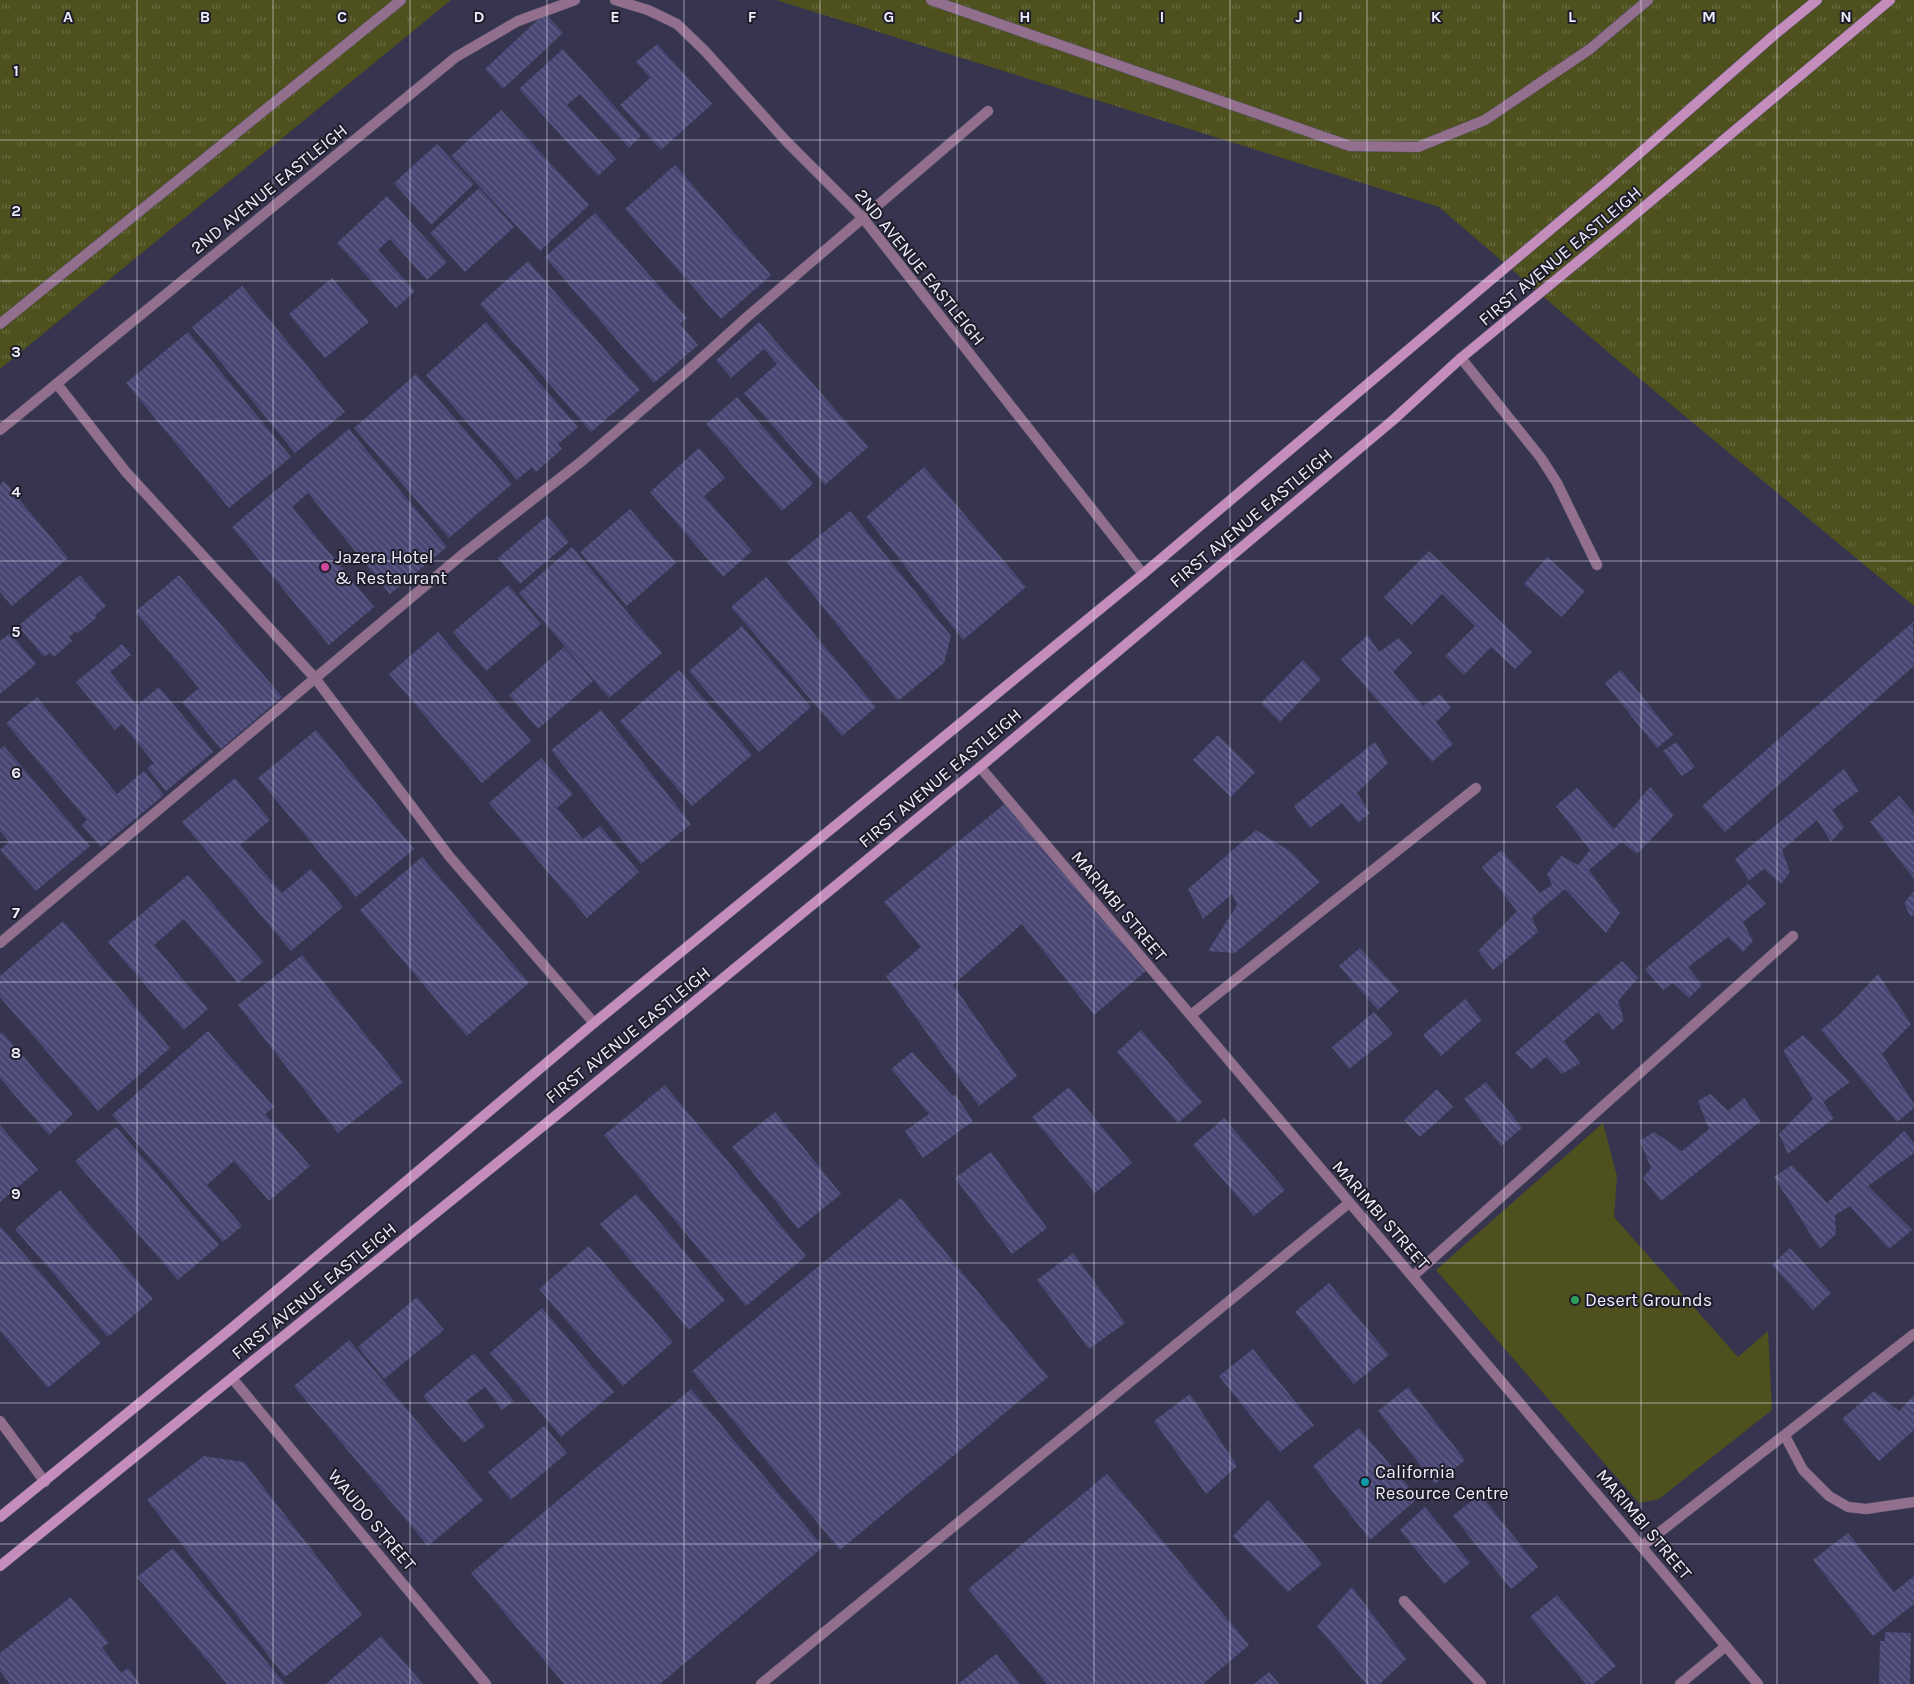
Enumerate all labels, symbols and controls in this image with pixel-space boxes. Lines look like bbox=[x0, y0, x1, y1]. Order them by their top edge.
text: A bbox=[63, 7, 73, 26]
text: B bbox=[200, 7, 210, 26]
text: C bbox=[337, 7, 347, 26]
text: D bbox=[474, 7, 485, 26]
text: E bbox=[610, 7, 620, 26]
text: F bbox=[748, 7, 757, 26]
text: G bbox=[884, 7, 894, 26]
text: H bbox=[1019, 7, 1031, 26]
text: I bbox=[1160, 7, 1164, 26]
text: J bbox=[1295, 7, 1303, 26]
text: K bbox=[1431, 7, 1442, 26]
text: L bbox=[1568, 7, 1576, 26]
text: M bbox=[1702, 7, 1716, 26]
text: N bbox=[1840, 7, 1852, 26]
text: 1 bbox=[13, 61, 19, 80]
street label: 2ND AVENUE EASTLEIGH bbox=[186, 119, 352, 259]
street label: FIRST AVENUE EASTLEIGH bbox=[1474, 181, 1646, 331]
street label: 2ND AVENUE EASTLEIGH bbox=[850, 184, 990, 350]
text: 2 bbox=[11, 201, 21, 220]
text: 3 bbox=[11, 342, 21, 361]
street label: FIRST AVENUE EASTLEIGH bbox=[1165, 443, 1337, 593]
text: 4 bbox=[11, 482, 21, 501]
place label: Jazera Hotel & Restaurant bbox=[335, 546, 447, 589]
marker: Jazera Hotel & Restaurant bbox=[319, 561, 331, 573]
text: 5 bbox=[11, 622, 21, 641]
street label: FIRST AVENUE EASTLEIGH bbox=[854, 703, 1026, 853]
text: 6 bbox=[11, 763, 21, 782]
street label: MARIMBI STREET bbox=[1066, 846, 1172, 966]
text: 7 bbox=[12, 903, 20, 922]
street label: FIRST AVENUE EASTLEIGH bbox=[541, 962, 715, 1108]
text: 8 bbox=[11, 1043, 21, 1062]
street label: MARIMBI STREET bbox=[1328, 1156, 1434, 1274]
text: 9 bbox=[11, 1184, 21, 1203]
street label: FIRST AVENUE EASTLEIGH bbox=[227, 1218, 401, 1364]
place label: Desert Grounds bbox=[1585, 1289, 1712, 1311]
marker: Desert Grounds bbox=[1569, 1294, 1581, 1306]
place label: California Resource Centre bbox=[1375, 1461, 1508, 1504]
street label: MARIMBI STREET bbox=[1591, 1464, 1697, 1584]
street label: WAUDO STREET bbox=[323, 1465, 421, 1575]
marker: California Resource Centre bbox=[1359, 1476, 1371, 1488]

